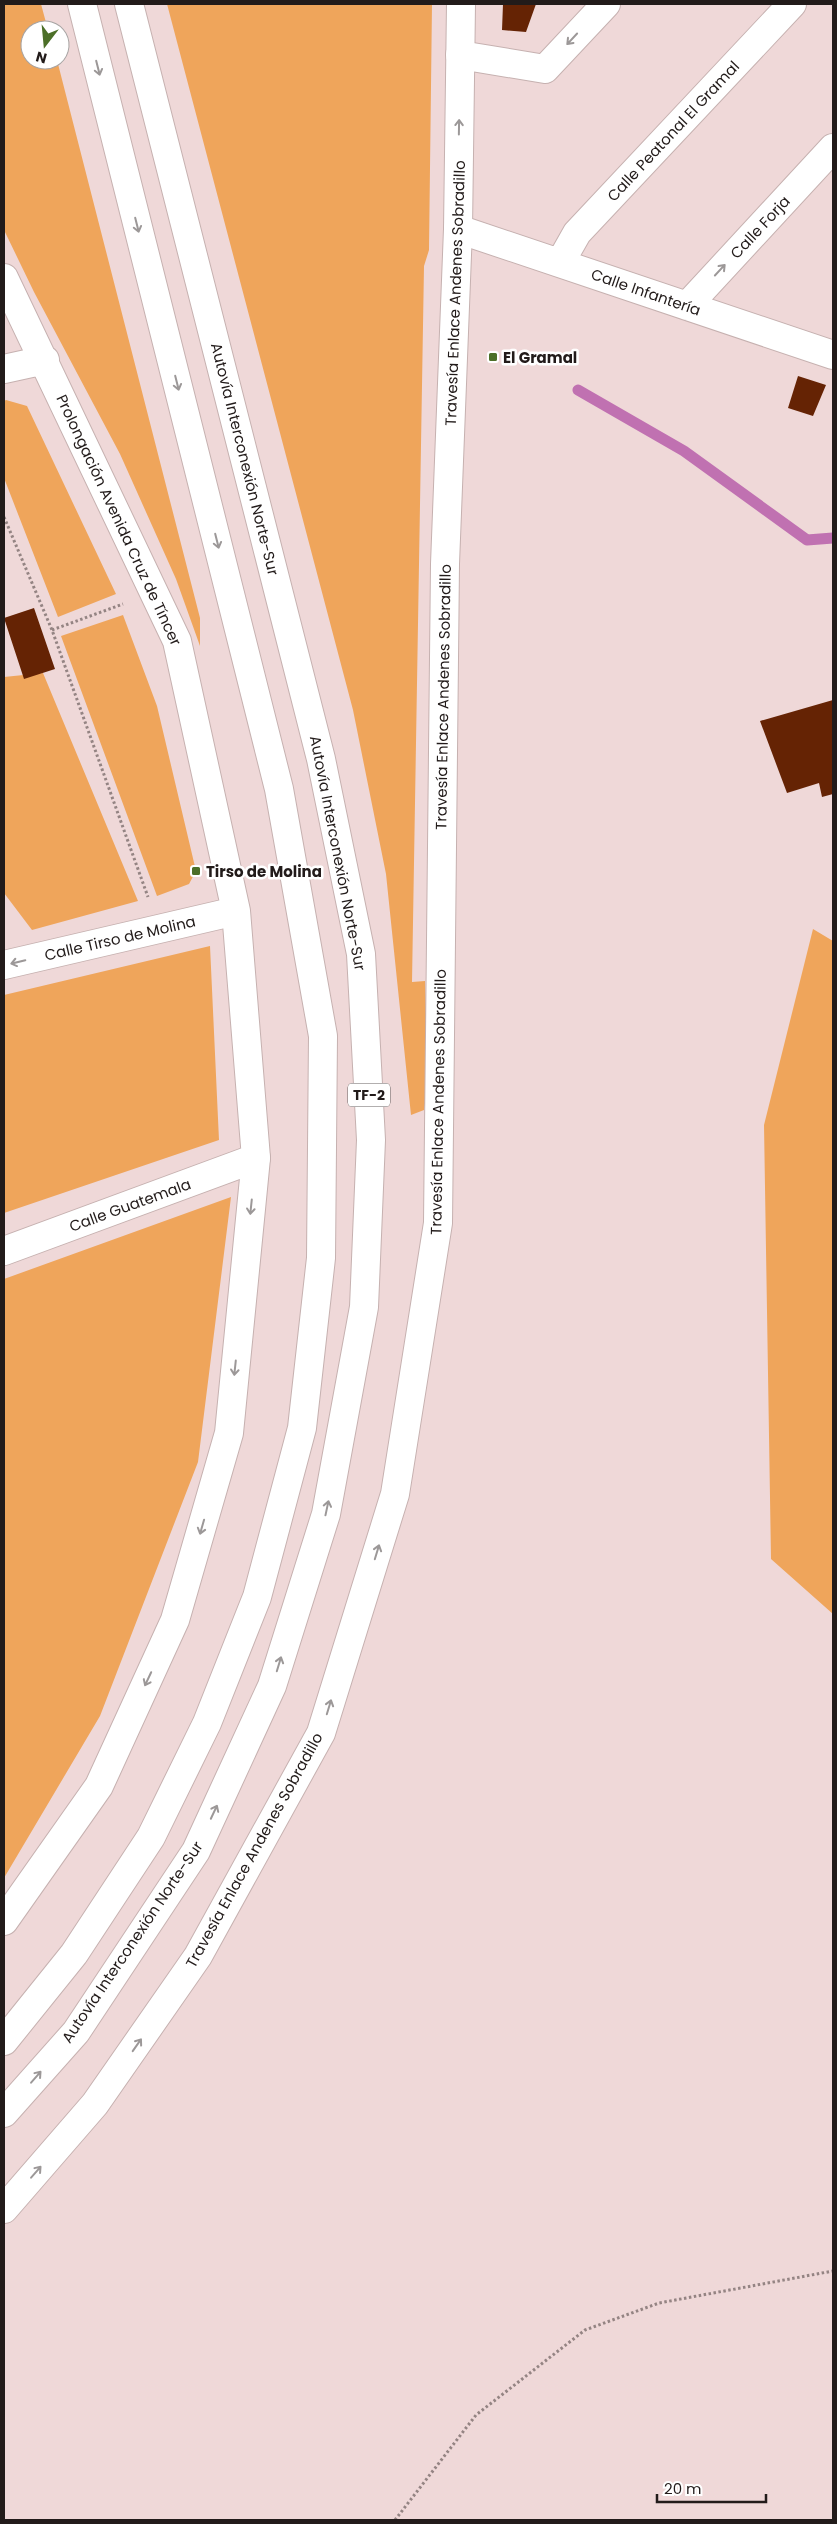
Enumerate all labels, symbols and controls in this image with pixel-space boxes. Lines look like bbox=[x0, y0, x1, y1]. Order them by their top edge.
north arrow bbox=[20, 20, 70, 70]
one-way arrow bbox=[566, 33, 578, 46]
text: N bbox=[34, 46, 49, 69]
street label: Calle Peatonal El Gramal bbox=[602, 56, 744, 206]
one-way arrow bbox=[94, 59, 103, 75]
one-way arrow bbox=[454, 120, 464, 136]
street label: Travesía Enlace Andenes Sobradillo bbox=[440, 160, 470, 426]
street label: Calle Forja bbox=[725, 191, 795, 263]
one-way arrow bbox=[133, 217, 143, 233]
street label: Calle Infantería bbox=[588, 263, 704, 321]
one-way arrow bbox=[714, 263, 726, 276]
street label: Autovía Interconexión Norte-Sur bbox=[206, 340, 284, 578]
place label: El Gramal bbox=[503, 347, 577, 368]
marker: El Gramal bbox=[487, 351, 499, 363]
one-way arrow bbox=[173, 374, 182, 390]
street label: Prolongación Avenida Cruz de Tíncer bbox=[51, 391, 187, 649]
one-way arrow bbox=[213, 532, 222, 548]
street label: Travesía Enlace Andenes Sobradillo bbox=[430, 564, 456, 830]
street label: Autovía Interconexión Norte-Sur bbox=[305, 734, 371, 973]
place label: Tirso de Molina bbox=[206, 861, 322, 882]
marker: Tirso de Molina bbox=[190, 865, 202, 877]
street label: Calle Tirso de Molina bbox=[42, 910, 198, 966]
one-way arrow bbox=[11, 958, 27, 967]
street label: Travesía Enlace Andenes Sobradillo bbox=[425, 969, 451, 1235]
road number: TF-2 bbox=[348, 1084, 390, 1106]
street label: Calle Guatemala bbox=[66, 1173, 194, 1237]
one-way arrow bbox=[246, 1198, 256, 1214]
one-way arrow bbox=[230, 1360, 240, 1376]
one-way arrow bbox=[323, 1501, 332, 1517]
one-way arrow bbox=[196, 1518, 206, 1534]
one-way arrow bbox=[373, 1544, 383, 1560]
one-way arrow bbox=[275, 1656, 285, 1672]
one-way arrow bbox=[142, 1671, 152, 1686]
one-way arrow bbox=[325, 1699, 334, 1715]
street label: Travesía Enlace Andenes Sobradillo bbox=[180, 1729, 328, 1971]
one-way arrow bbox=[210, 1805, 219, 1820]
street label: Autovía Interconexión Norte-Sur bbox=[56, 1837, 208, 2047]
one-way arrow bbox=[132, 2038, 142, 2052]
one-way arrow bbox=[30, 2070, 42, 2083]
one-way arrow bbox=[30, 2166, 41, 2179]
scale bar bbox=[657, 2472, 766, 2504]
text: 20 m bbox=[664, 2478, 702, 2499]

